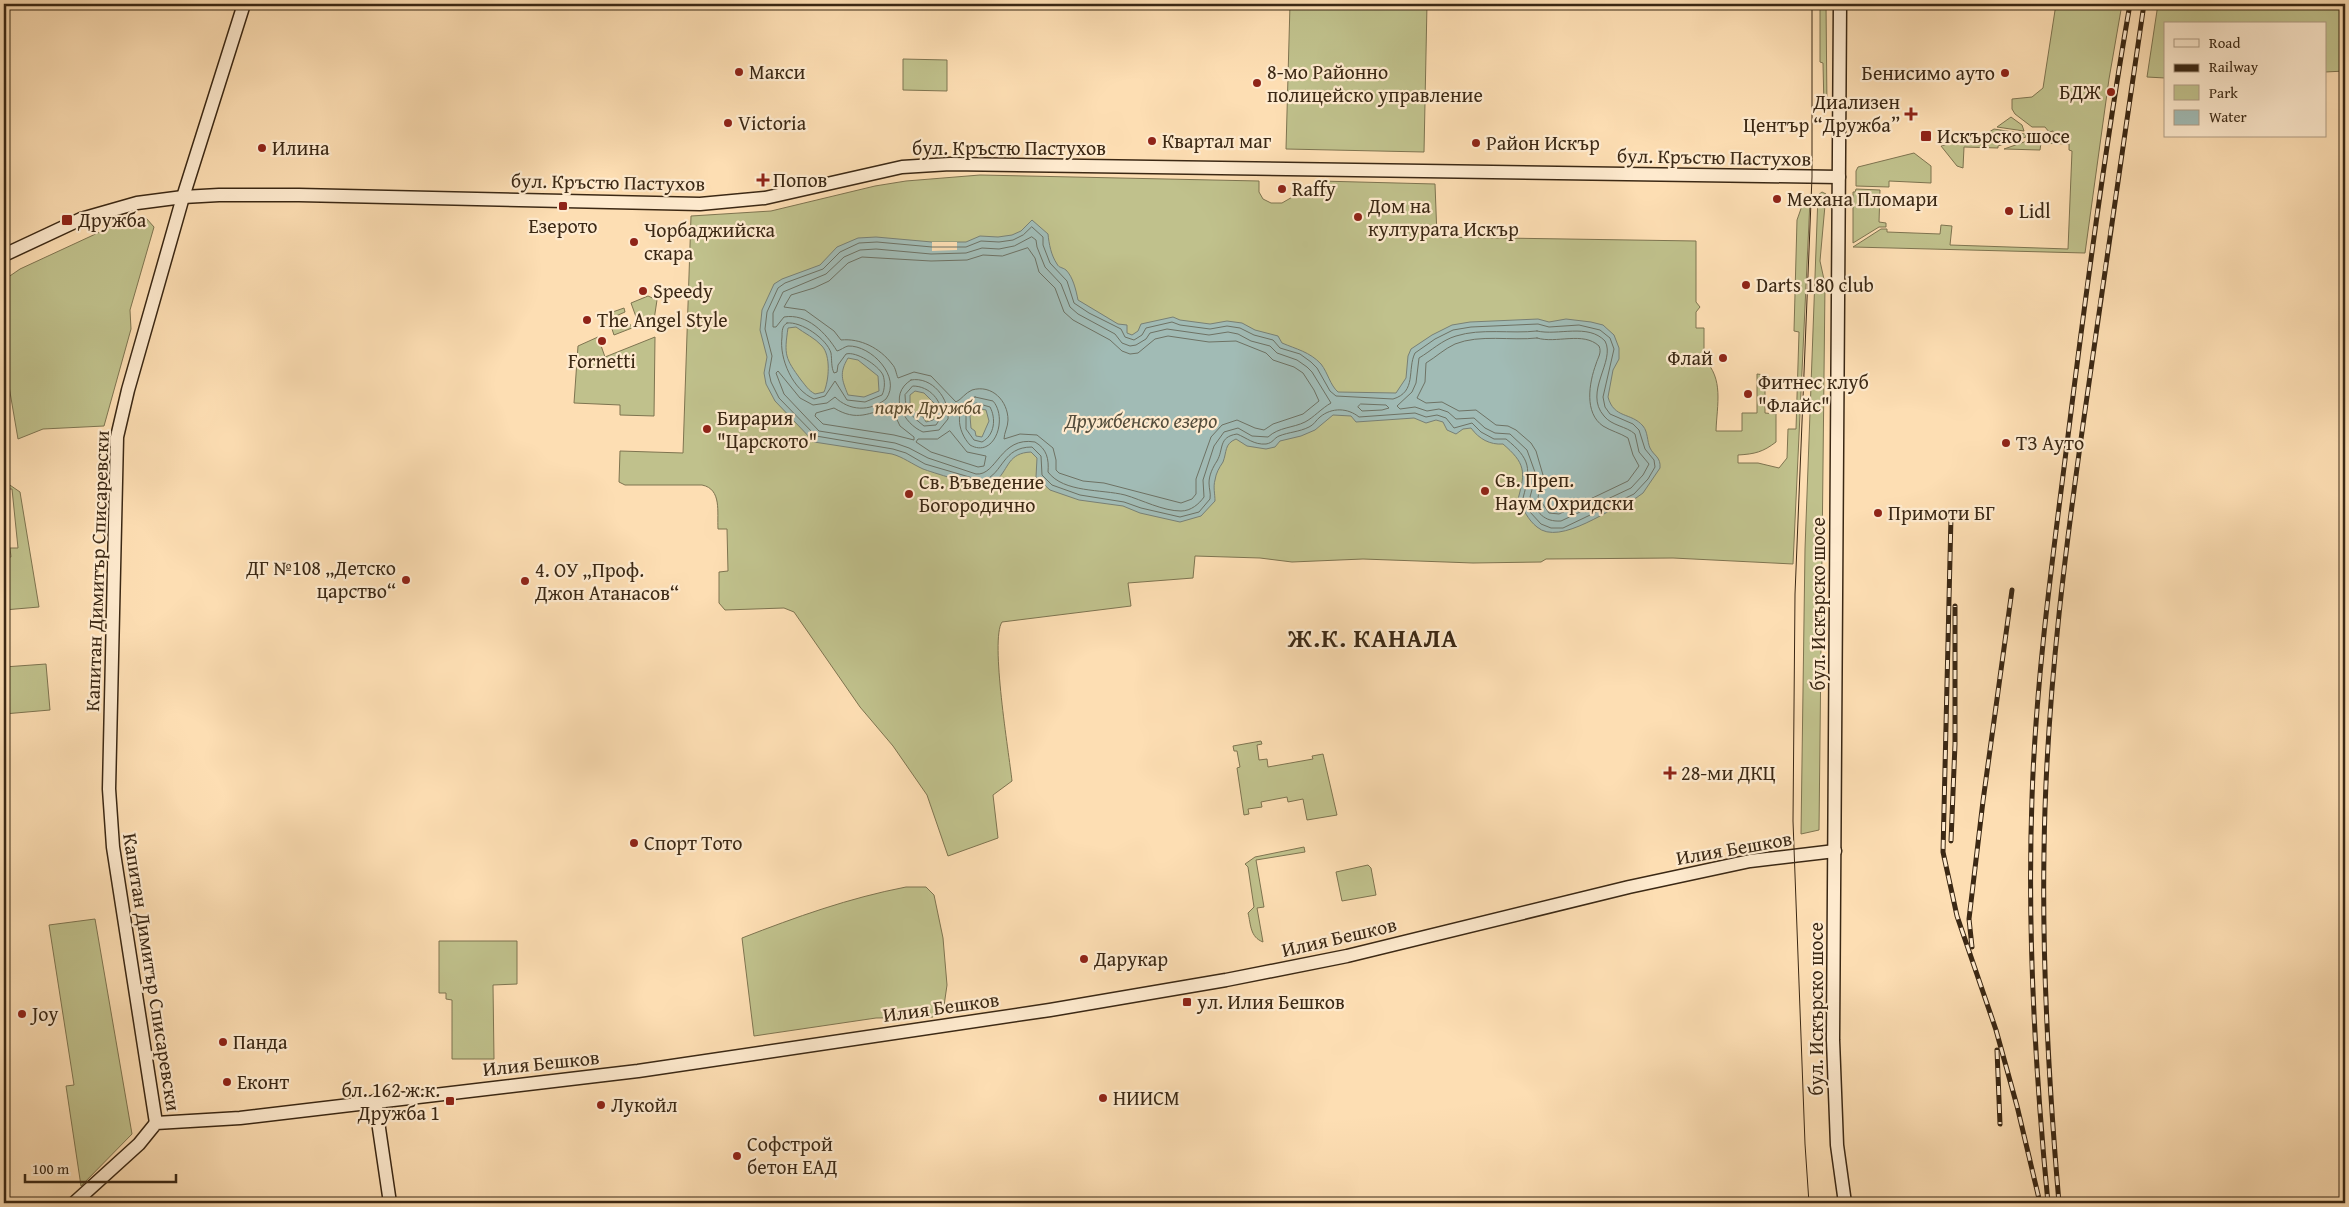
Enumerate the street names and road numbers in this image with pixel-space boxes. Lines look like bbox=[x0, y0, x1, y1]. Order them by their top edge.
street label: бул. Кръстю Пастухов bbox=[912, 133, 1106, 162]
street label: бул. Кръстю Пастухов bbox=[1617, 140, 1811, 173]
street label: бул. Кръстю Пастухов bbox=[511, 165, 705, 198]
street label: Капитан Димитър Списаревски bbox=[77, 430, 116, 712]
street label: бул. Искърско шосе bbox=[1803, 517, 1832, 691]
street label: Илия Бешков bbox=[1674, 823, 1794, 872]
street label: Капитан Димитър Списаревски bbox=[116, 831, 189, 1113]
street label: Илия Бешков bbox=[1279, 909, 1399, 964]
street label: бул. Искърско шосе bbox=[1801, 922, 1830, 1096]
street label: Илия Бешков bbox=[881, 984, 1001, 1029]
street label: Илия Бешков bbox=[481, 1042, 601, 1083]

